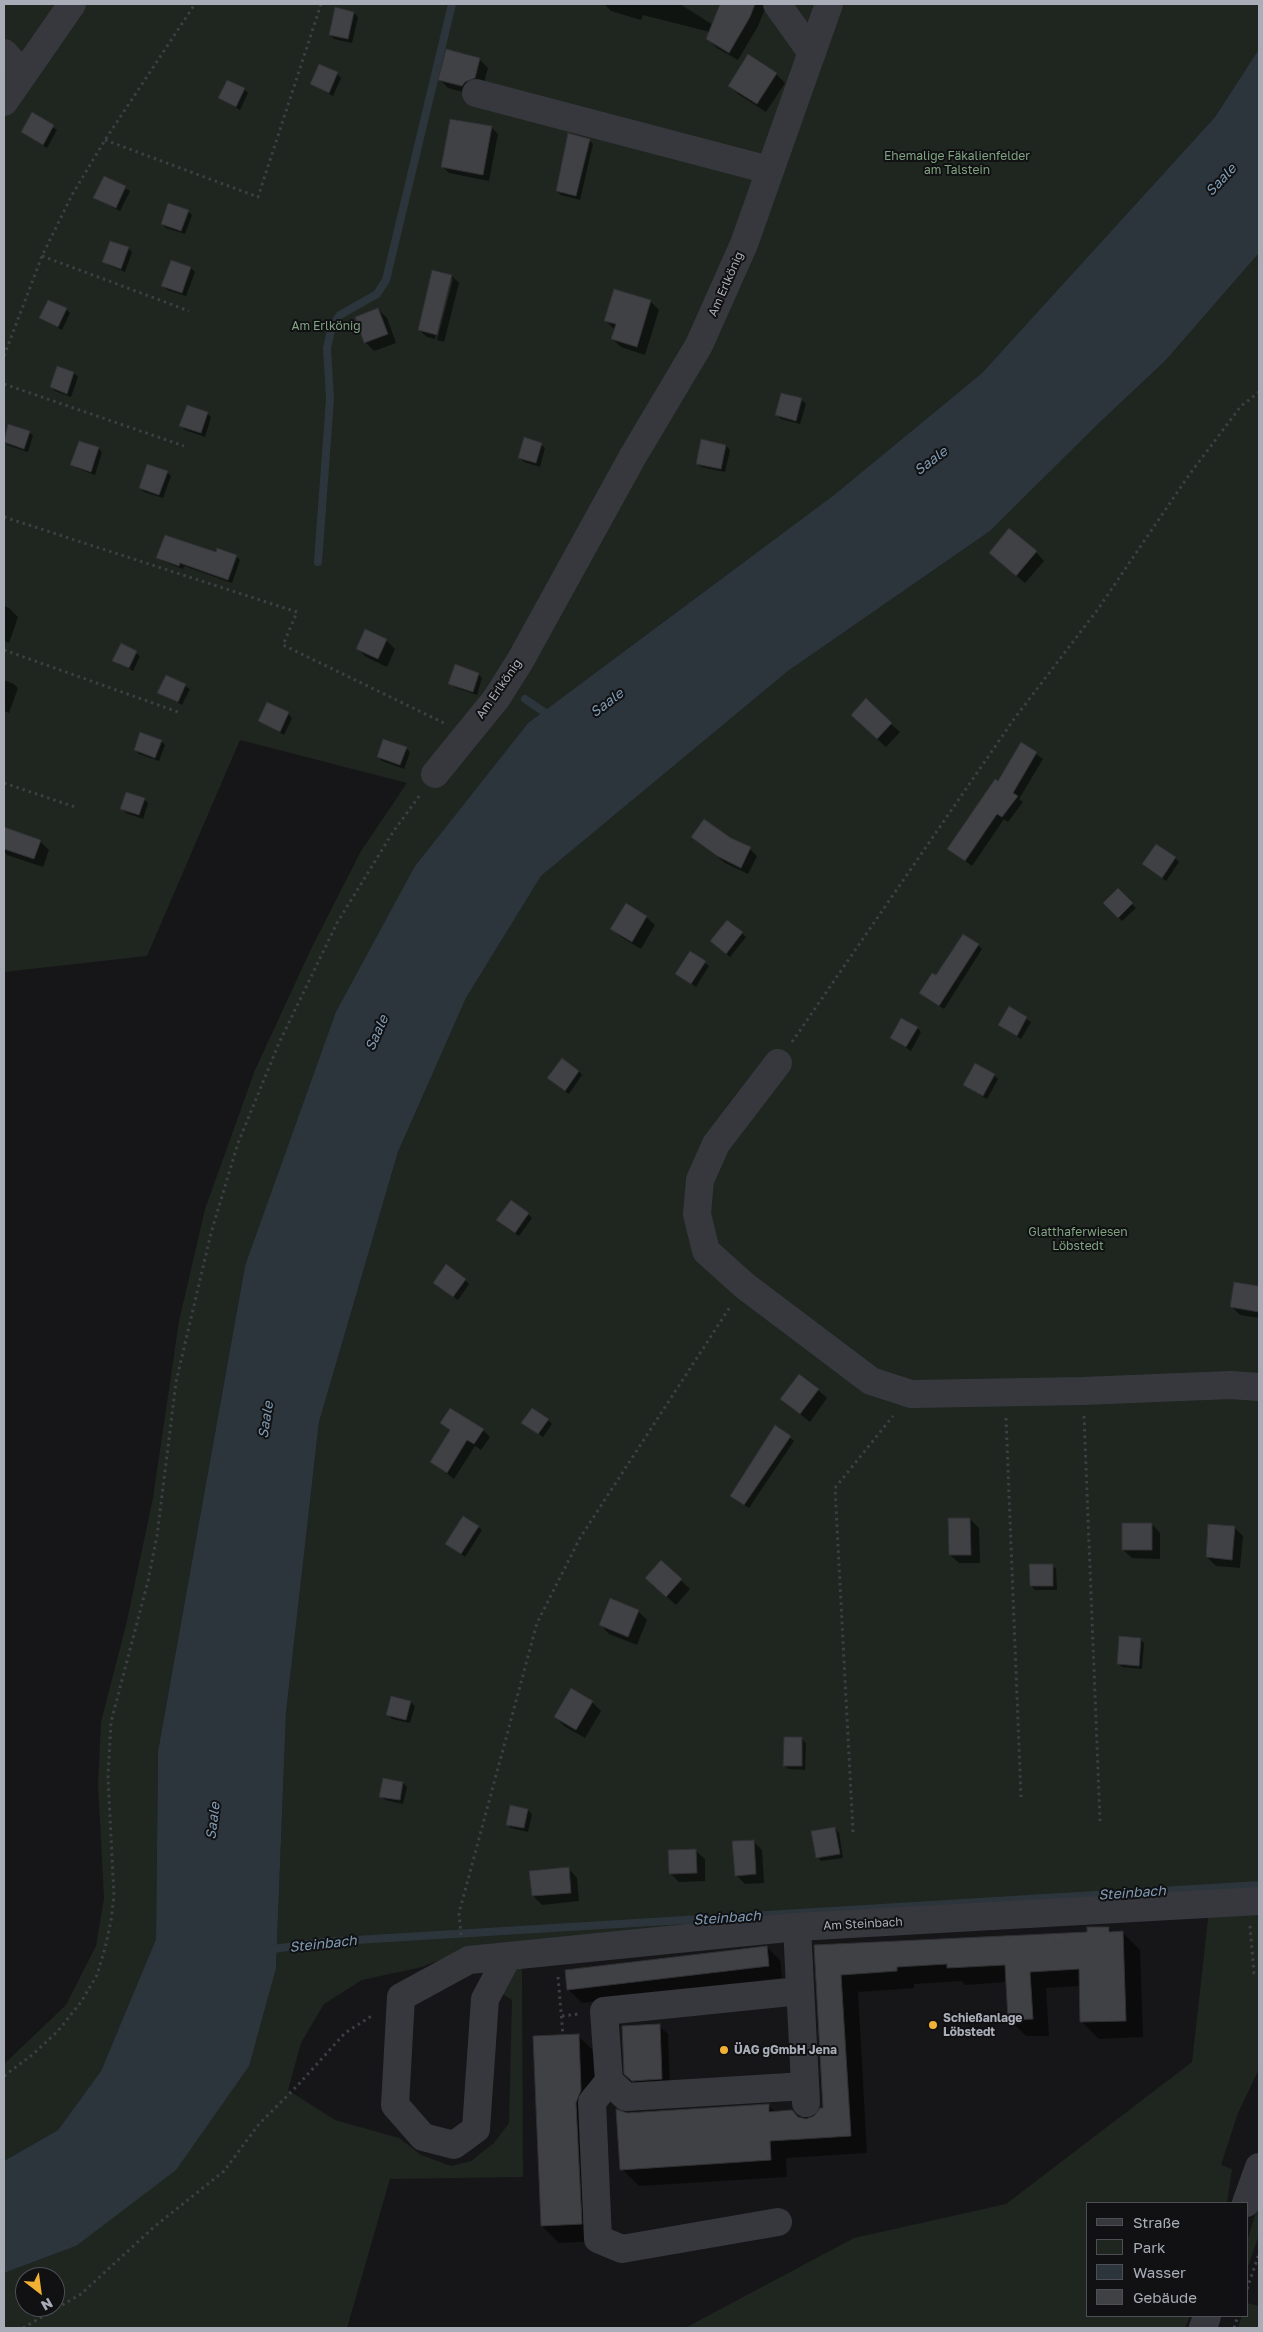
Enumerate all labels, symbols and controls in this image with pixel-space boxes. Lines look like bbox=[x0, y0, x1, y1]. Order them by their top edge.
park label: Ehemalige Fäkalienfelder am Talstein bbox=[884, 149, 1030, 177]
water label: Saale bbox=[1202, 161, 1240, 199]
street label: Am Erlkönig bbox=[705, 249, 747, 319]
park label: Am Erlkönig bbox=[291, 319, 361, 333]
water label: Saale bbox=[911, 443, 951, 479]
street label: Am Erlkönig bbox=[473, 657, 525, 721]
water label: Saale bbox=[587, 685, 627, 721]
water label: Saale bbox=[362, 1013, 392, 1053]
park label: Glatthaferwiesen Löbstedt bbox=[1028, 1225, 1128, 1253]
water label: Saale bbox=[255, 1400, 277, 1440]
water label: Saale bbox=[202, 1801, 224, 1841]
water label: Steinbach bbox=[1098, 1882, 1166, 1904]
water label: Steinbach bbox=[693, 1907, 761, 1929]
street label: Am Steinbach bbox=[823, 1915, 903, 1933]
water label: Steinbach bbox=[289, 1932, 357, 1956]
place label: Schießanlage Löbstedt bbox=[943, 2011, 1022, 2039]
marker: Schießanlage Löbstedt bbox=[927, 2019, 939, 2031]
place label: ÜAG gGmbH Jena bbox=[734, 2043, 837, 2057]
marker: ÜAG gGmbH Jena bbox=[718, 2044, 730, 2056]
legend bbox=[1086, 2202, 1248, 2317]
text: Straße bbox=[1133, 2213, 1180, 2231]
text: Park bbox=[1133, 2238, 1165, 2256]
text: Wasser bbox=[1133, 2263, 1186, 2281]
north arrow bbox=[15, 2267, 65, 2317]
text: Gebäude bbox=[1133, 2288, 1197, 2306]
text: N bbox=[38, 2295, 56, 2315]

